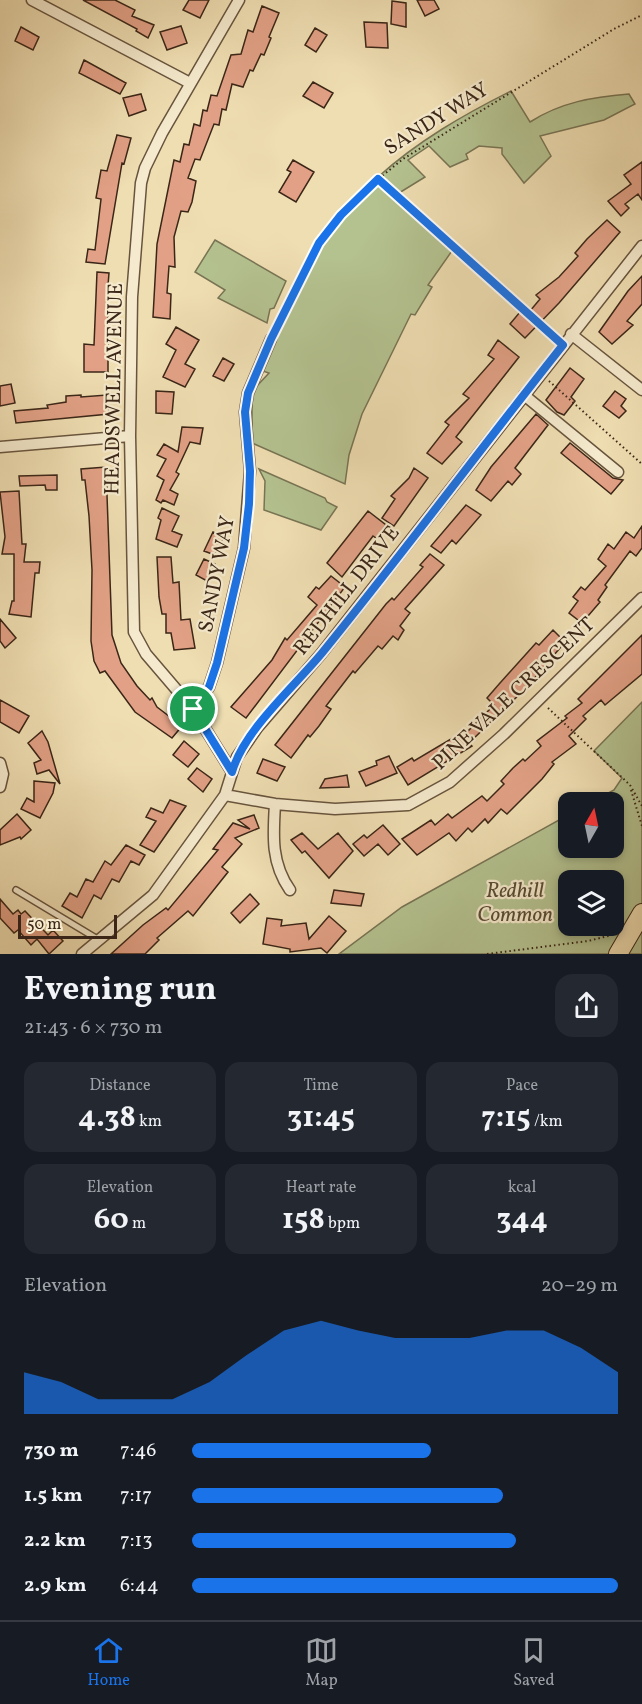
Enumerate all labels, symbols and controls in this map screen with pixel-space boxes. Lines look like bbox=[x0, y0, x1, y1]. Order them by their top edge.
street label: SANDY WAY bbox=[379, 76, 495, 163]
street label: HEADSWELL AVENUE bbox=[98, 283, 131, 495]
street label: SANDY WAY bbox=[192, 514, 243, 635]
street label: REDHILL DRIVE bbox=[287, 520, 407, 662]
street label: PINE VALE CRESCENT bbox=[426, 611, 602, 777]
pin bbox=[167, 683, 218, 734]
icon: arrive bbox=[176, 692, 209, 725]
north arrow bbox=[558, 792, 624, 858]
map controls bbox=[558, 792, 624, 936]
button: layers bbox=[558, 870, 624, 936]
park label: Redhill Common bbox=[477, 877, 553, 930]
scale bar bbox=[18, 912, 117, 940]
text: 50 m bbox=[27, 914, 61, 936]
text: Evening run bbox=[24, 968, 217, 1014]
button: share bbox=[555, 974, 618, 1037]
text: 21:43 · 6 × 730 m bbox=[24, 1014, 162, 1042]
text: Distance bbox=[89, 1075, 151, 1097]
text: Time bbox=[303, 1075, 339, 1097]
text: Pace bbox=[506, 1075, 538, 1097]
text: 4.38 bbox=[78, 1097, 136, 1139]
text: 31:45 bbox=[287, 1097, 355, 1139]
text: 7:15 bbox=[481, 1097, 531, 1139]
text: km bbox=[136, 1111, 162, 1133]
text: /km bbox=[531, 1111, 563, 1133]
text: Elevation bbox=[87, 1177, 153, 1199]
text: Heart rate bbox=[286, 1177, 356, 1199]
text: kcal bbox=[508, 1177, 536, 1199]
text: 60 bbox=[94, 1199, 129, 1241]
text: 158 bbox=[282, 1199, 325, 1241]
text: 344 bbox=[496, 1199, 548, 1241]
text: m bbox=[129, 1213, 146, 1235]
text: bpm bbox=[325, 1213, 360, 1235]
text: Elevation bbox=[24, 1272, 107, 1300]
text: 20–29 m bbox=[541, 1272, 618, 1300]
text: 730 m bbox=[24, 1437, 79, 1465]
text: 7:46 bbox=[120, 1437, 156, 1465]
text: 1.5 km bbox=[24, 1482, 83, 1510]
text: 7:17 bbox=[120, 1482, 152, 1510]
text: 2.2 km bbox=[24, 1527, 86, 1555]
text: 7:13 bbox=[120, 1527, 152, 1555]
text: 2.9 km bbox=[24, 1572, 87, 1600]
text: 6:44 bbox=[120, 1572, 159, 1600]
tab: Home bbox=[88, 1634, 130, 1692]
tab: Map bbox=[305, 1634, 338, 1692]
tab: Saved bbox=[513, 1634, 554, 1692]

